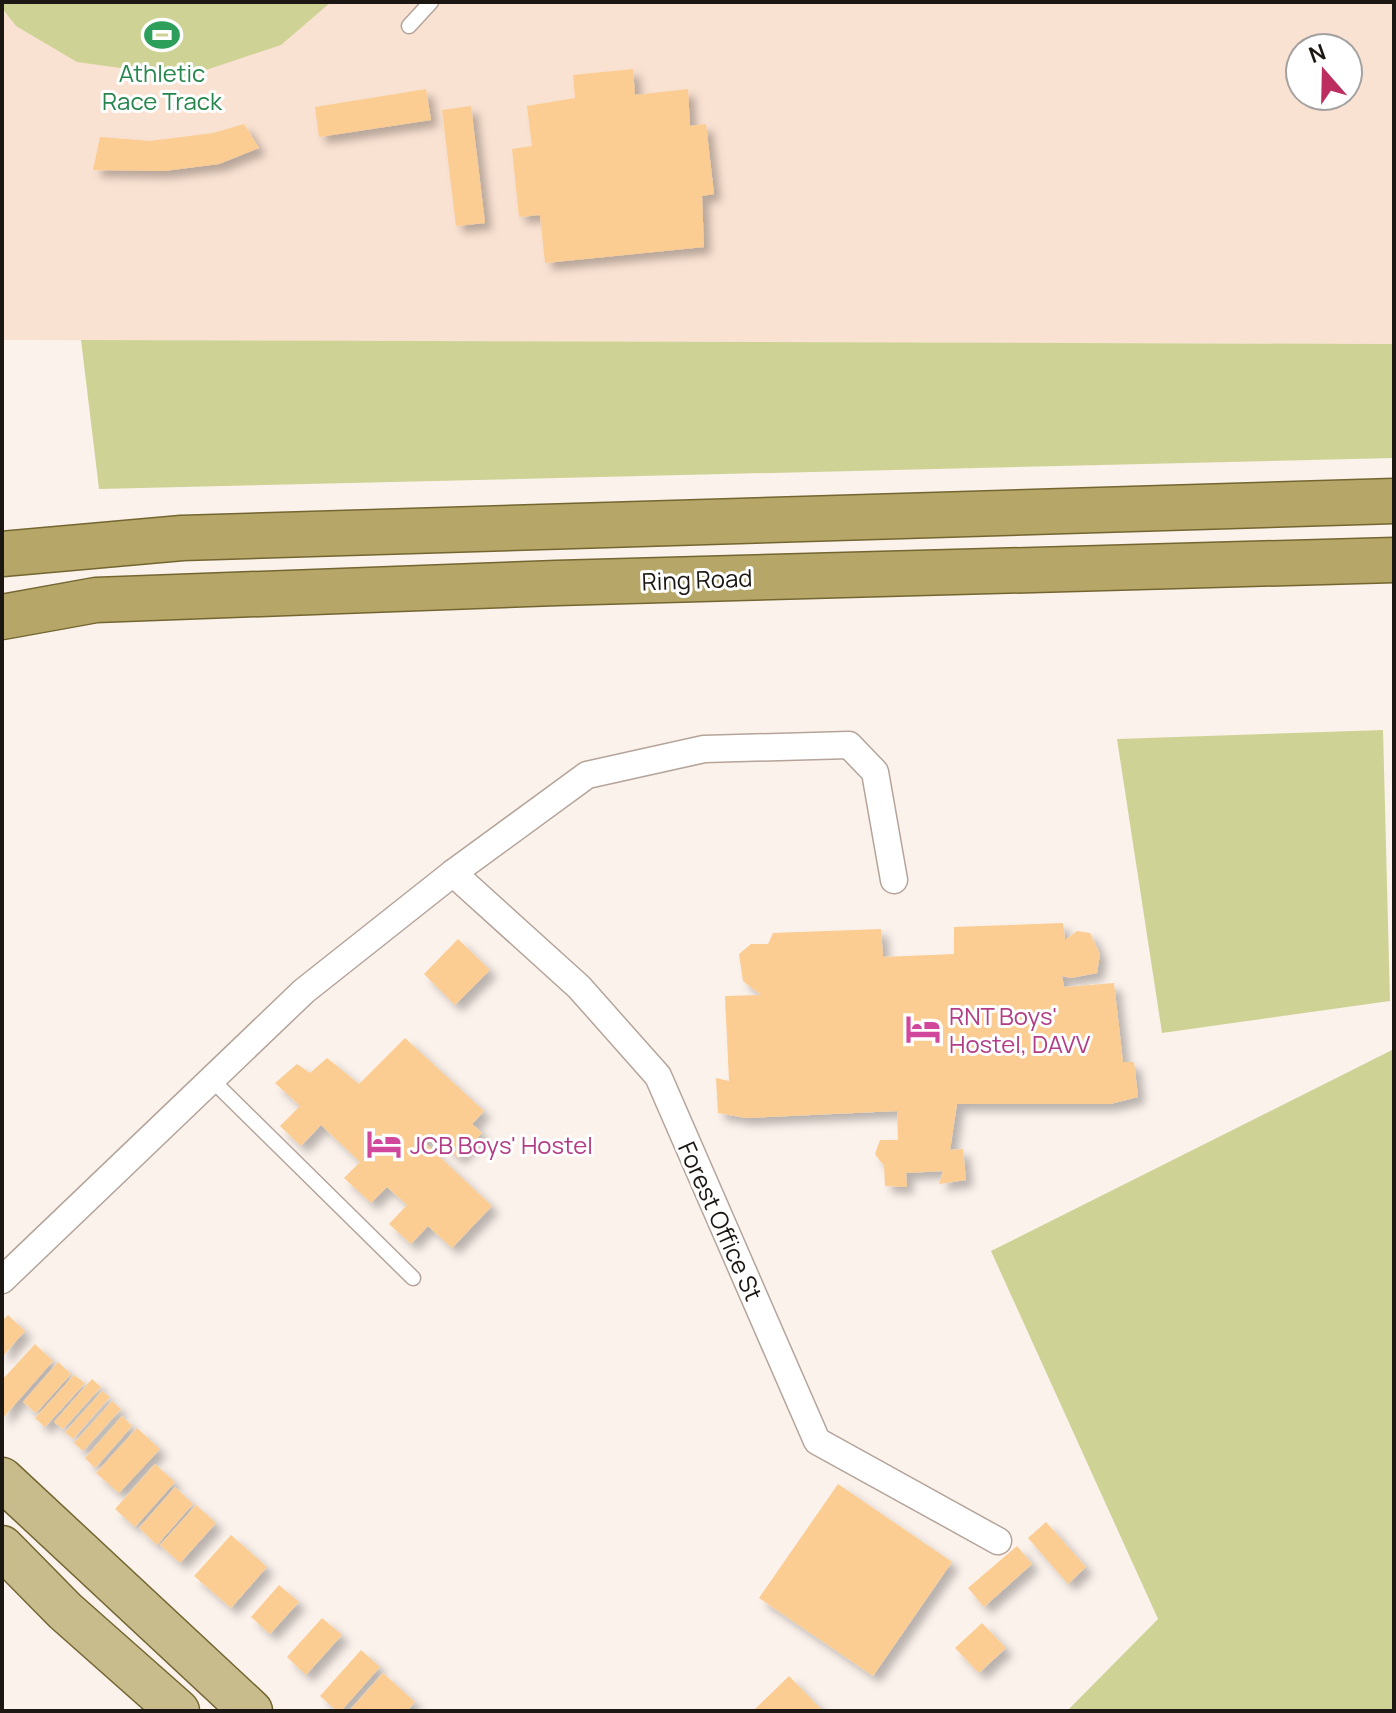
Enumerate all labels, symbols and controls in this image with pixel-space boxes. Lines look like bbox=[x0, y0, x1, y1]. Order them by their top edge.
sports icon: Athletic Race Track bbox=[143, 16, 181, 54]
north arrow bbox=[1284, 32, 1364, 112]
text: N bbox=[1305, 36, 1330, 70]
place label: Athletic Race Track bbox=[102, 56, 223, 117]
street label: Ring Road bbox=[641, 561, 753, 597]
place label: RNT Boys' Hostel, DAVV bbox=[949, 999, 1091, 1060]
hotel icon: RNT Boys' Hostel, DAVV bbox=[904, 1010, 942, 1048]
hotel icon: JCB Boys' Hostel bbox=[365, 1125, 403, 1163]
place label: JCB Boys' Hostel bbox=[410, 1128, 593, 1161]
street label: Forest Office St bbox=[671, 1136, 771, 1306]

